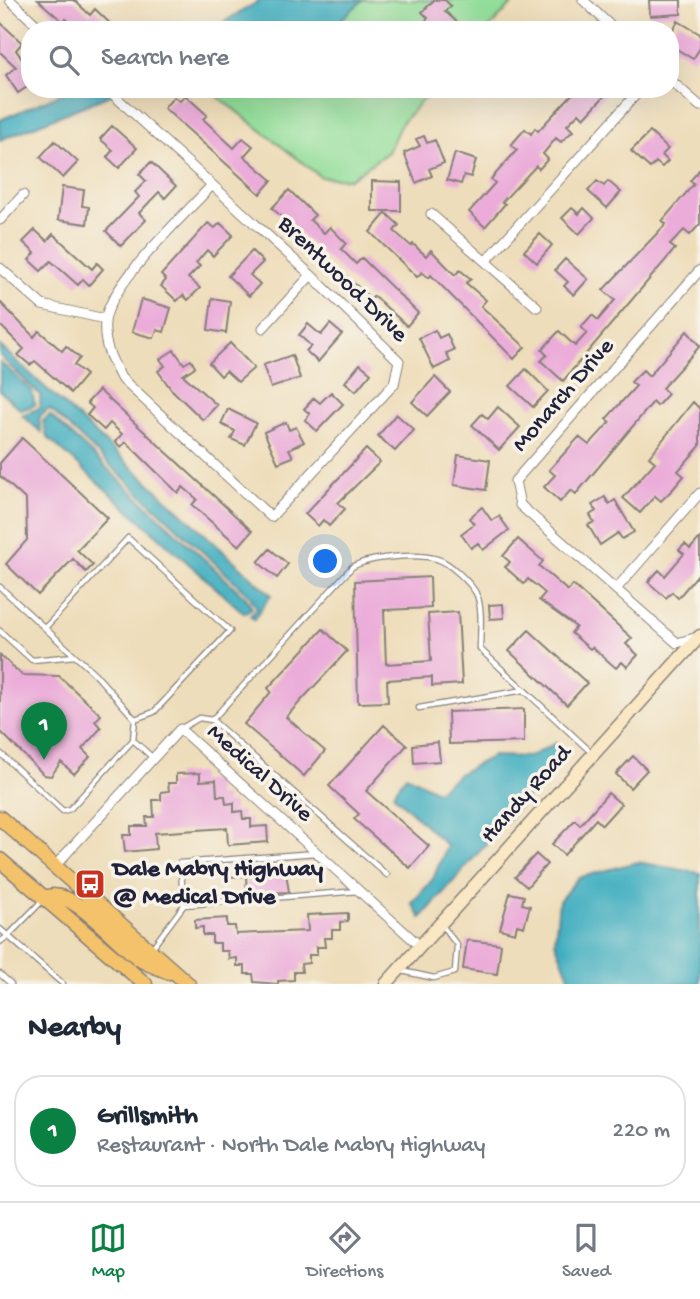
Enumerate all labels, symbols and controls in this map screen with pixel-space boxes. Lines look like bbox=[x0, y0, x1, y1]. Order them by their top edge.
search box bbox=[21, 21, 679, 98]
icon: search bbox=[45, 41, 83, 79]
text: Search here bbox=[101, 44, 229, 75]
street label: Brentwood Drive bbox=[270, 210, 414, 350]
street label: Monarch Drive bbox=[507, 333, 622, 459]
your location bbox=[308, 544, 342, 578]
pin: 1 bbox=[21, 702, 67, 760]
street label: Medical Drive bbox=[200, 719, 319, 830]
street label: Handy Road bbox=[475, 738, 580, 850]
place label: Dale Mabry Highway @ Medical Drive bbox=[111, 856, 323, 913]
bus stop icon: Dale Mabry Highway @ Medical Drive bbox=[73, 867, 107, 901]
text: Nearby bbox=[28, 1012, 121, 1047]
text: Grillsmith bbox=[97, 1102, 198, 1133]
text: 1 bbox=[48, 1118, 58, 1145]
text: 220 m bbox=[613, 1118, 670, 1145]
text: Restaurant · North Dale Mabry Highway bbox=[97, 1133, 485, 1160]
tab: Map bbox=[89, 1219, 127, 1284]
tab: Directions bbox=[306, 1219, 383, 1284]
tab: Saved bbox=[562, 1219, 611, 1284]

